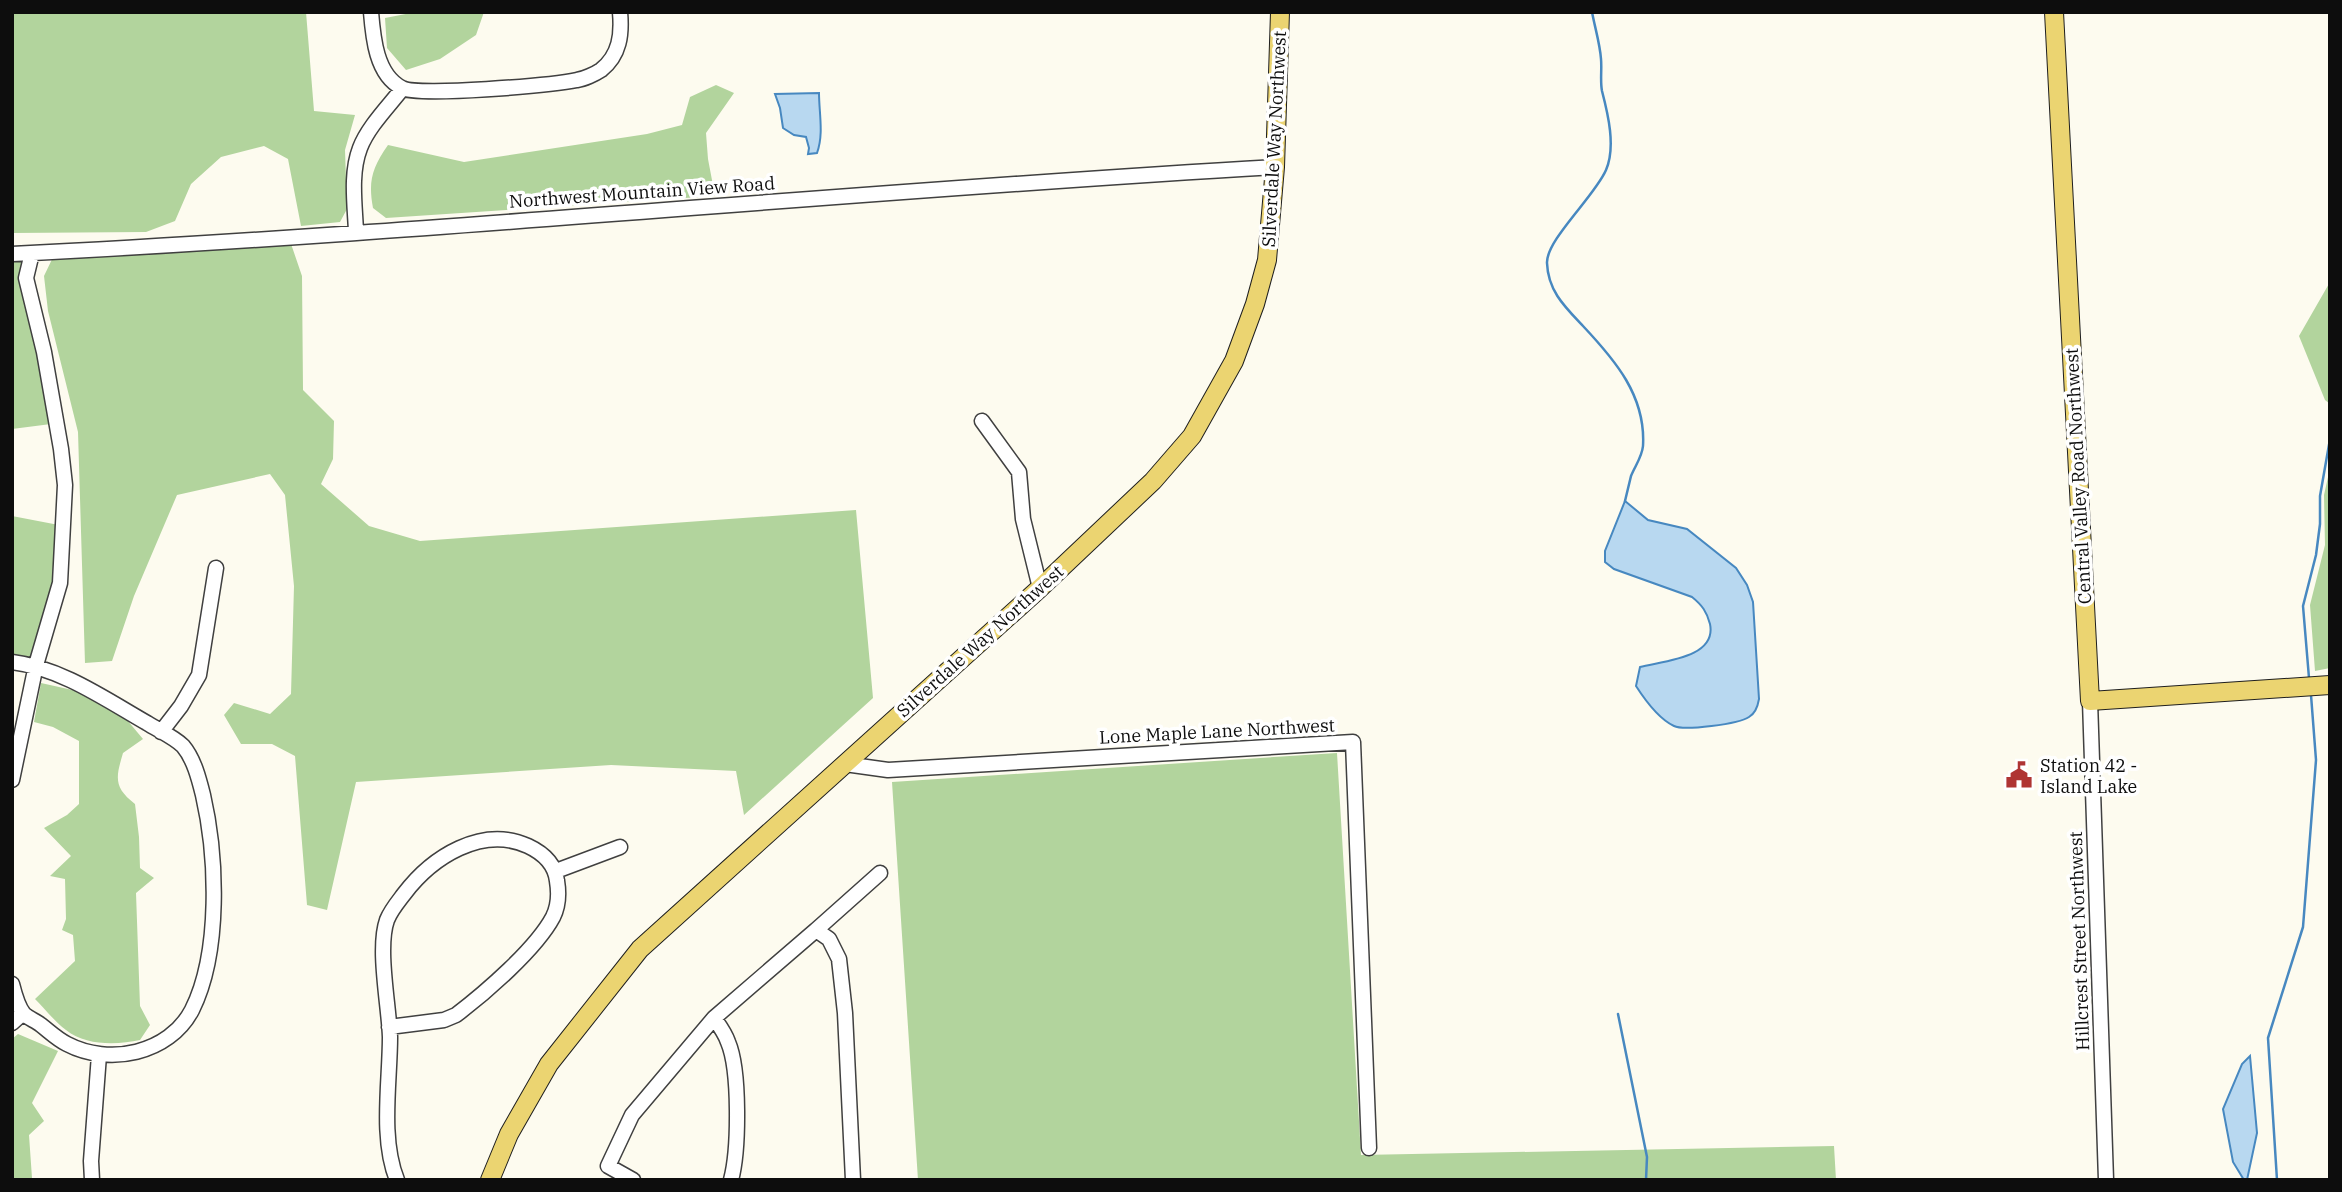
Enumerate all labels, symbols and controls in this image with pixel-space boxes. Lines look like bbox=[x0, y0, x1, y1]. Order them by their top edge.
street label: Silverdale Way Northwest bbox=[1257, 30, 1291, 248]
street label: Northwest Mountain View Road bbox=[508, 171, 776, 213]
street label: Central Valley Road Northwest bbox=[2060, 347, 2096, 605]
street label: Silverdale Way Northwest bbox=[892, 560, 1068, 722]
street label: Lone Maple Lane Northwest bbox=[1099, 713, 1335, 749]
place label: Station 42 - Island Lake bbox=[2040, 754, 2137, 798]
public building icon: Station 42 - Island Lake bbox=[2004, 760, 2034, 790]
street label: Hillcrest Street Northwest bbox=[2064, 831, 2094, 1051]

